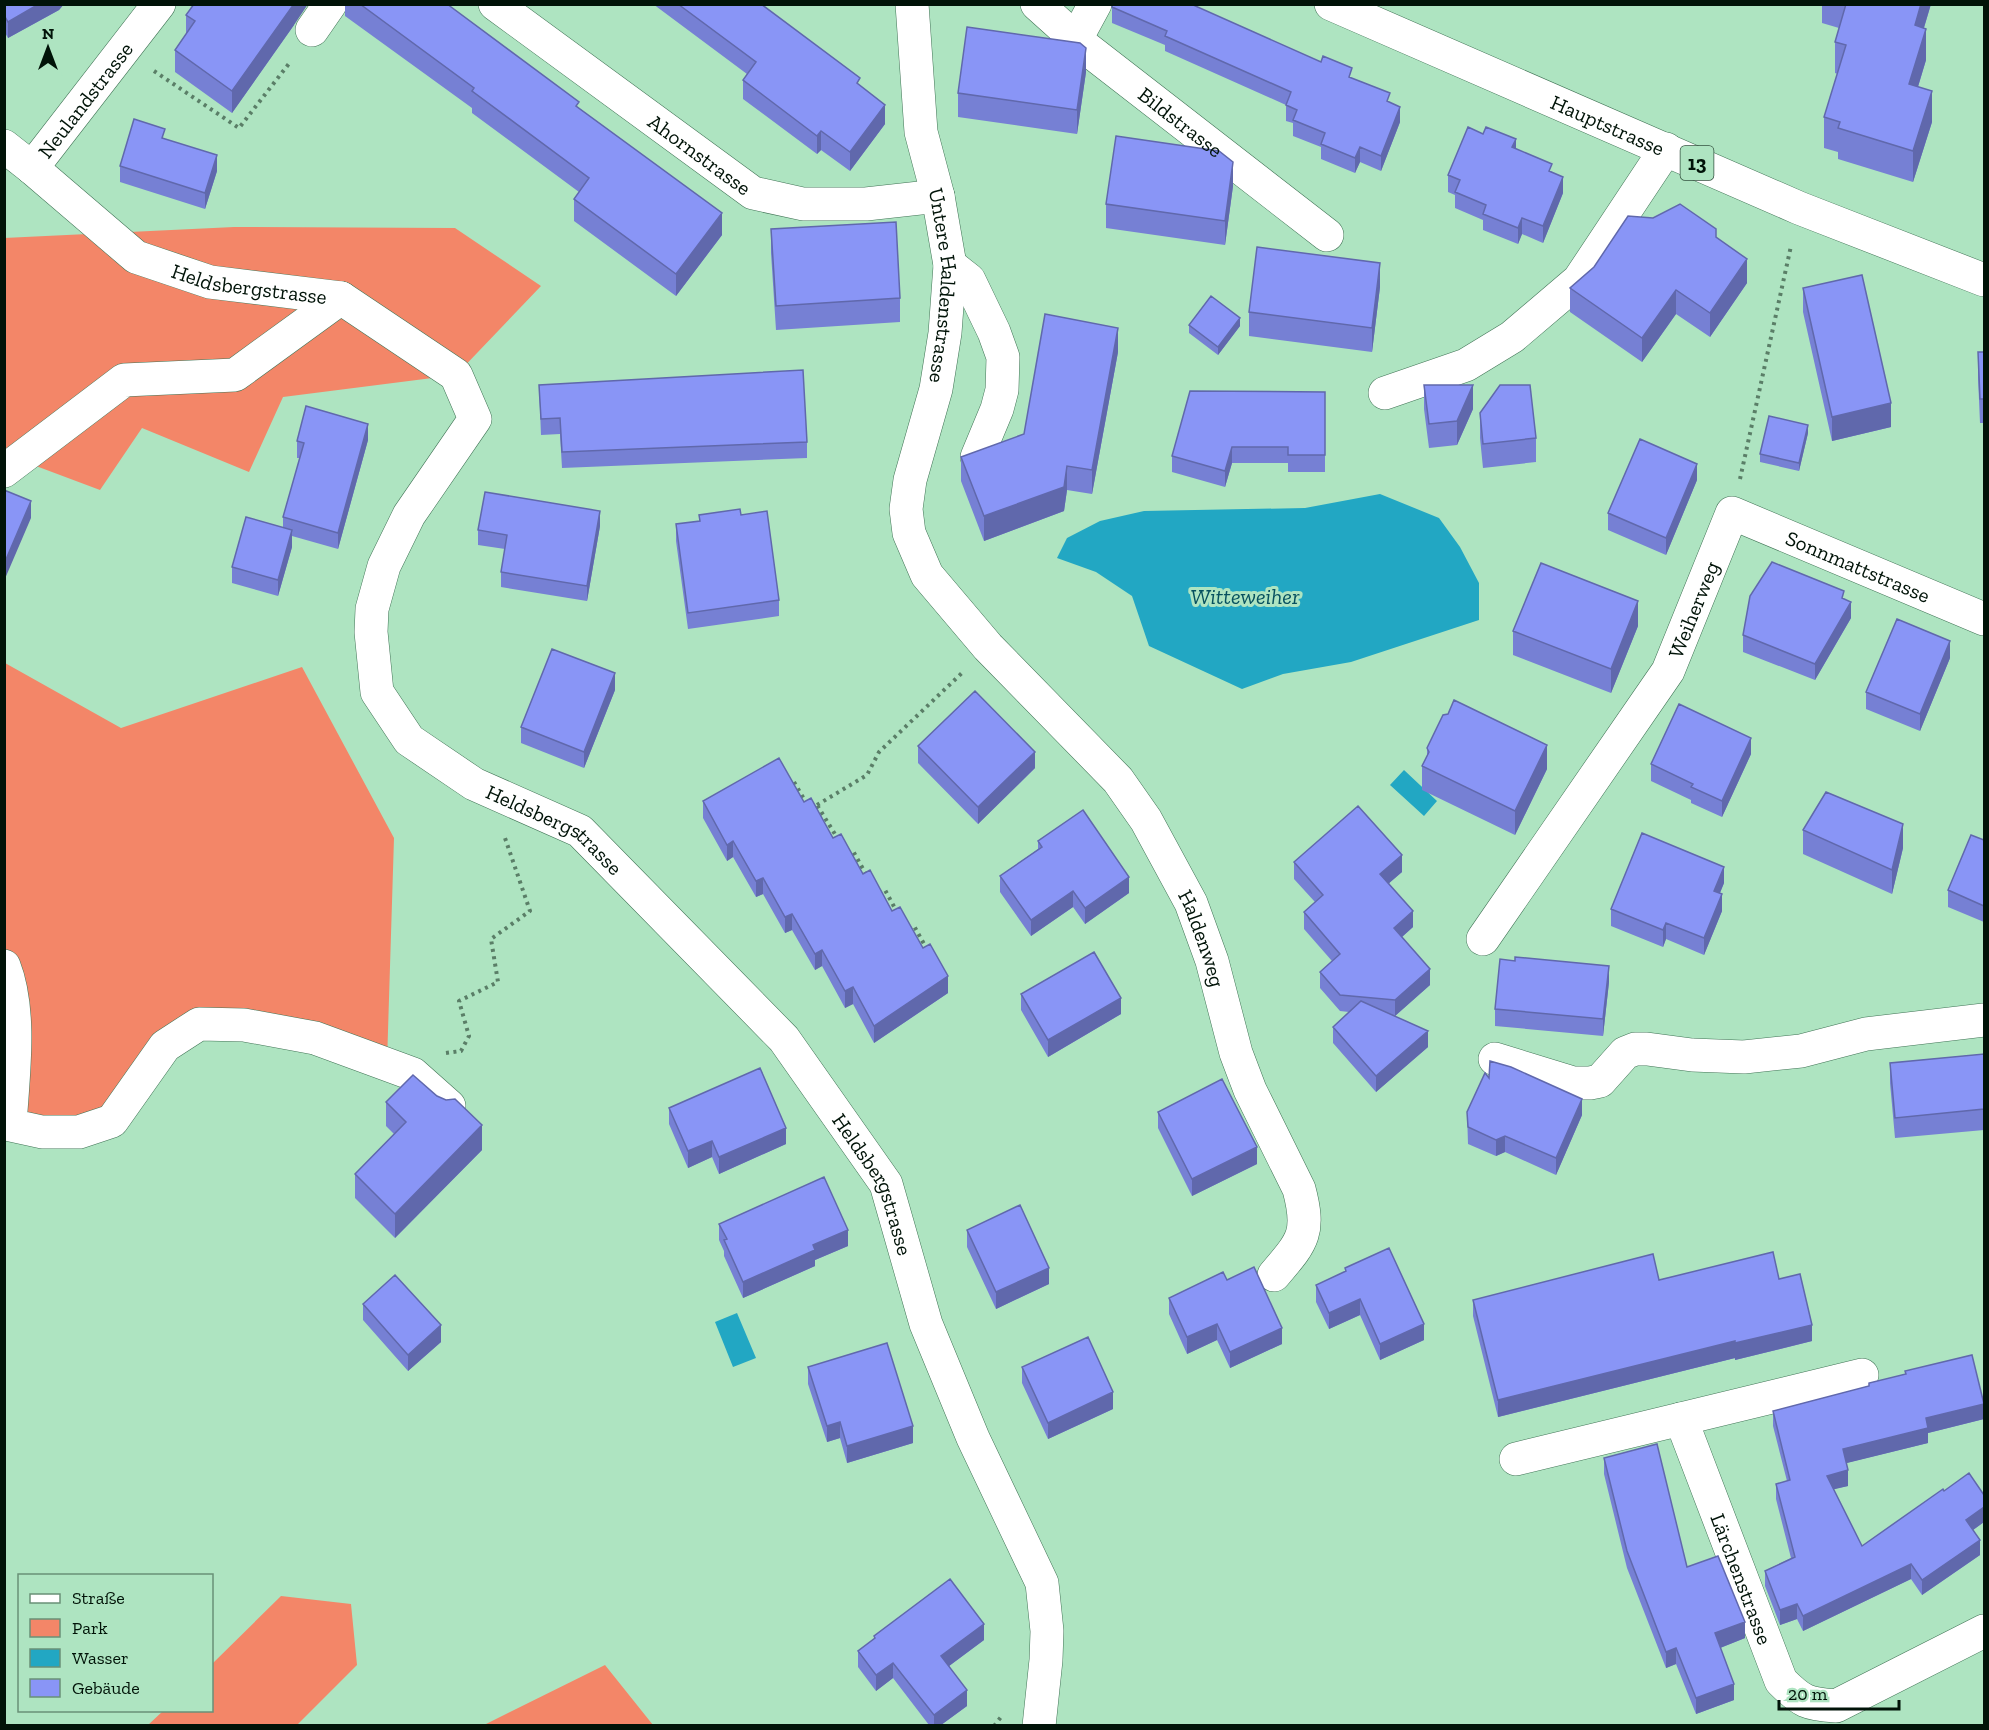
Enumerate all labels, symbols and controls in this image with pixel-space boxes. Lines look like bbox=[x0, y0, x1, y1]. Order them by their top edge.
north arrow bbox=[18, 18, 78, 78]
text: N bbox=[42, 24, 54, 43]
street label: Neulandstrasse bbox=[32, 36, 138, 163]
street label: Bildstrasse bbox=[1134, 81, 1228, 162]
street label: Hauptstrasse bbox=[1547, 89, 1669, 160]
street label: Ahornstrasse bbox=[644, 108, 756, 200]
road number: 13 bbox=[1680, 146, 1714, 180]
street label: Untere Haldenstrasse bbox=[924, 185, 963, 385]
street label: Heldsbergstrasse bbox=[168, 257, 328, 309]
street label: Sonnmattstrasse bbox=[1782, 525, 1934, 608]
street label: Weiherweg bbox=[1662, 557, 1724, 662]
water label: Witteweiher bbox=[1190, 583, 1300, 610]
street label: Heldsbergstrasse bbox=[482, 779, 628, 880]
street label: Haldenweg bbox=[1173, 885, 1231, 990]
street label: Heldsbergstrasse bbox=[827, 1108, 918, 1258]
street label: Lärchenstrasse bbox=[1706, 1510, 1778, 1648]
legend bbox=[18, 1574, 213, 1712]
text: Straße bbox=[72, 1587, 125, 1609]
text: Park bbox=[72, 1617, 108, 1639]
text: Wasser bbox=[72, 1647, 129, 1669]
scale bar bbox=[1779, 1673, 1899, 1711]
text: Gebäude bbox=[72, 1677, 140, 1699]
text: 20 m bbox=[1788, 1683, 1828, 1705]

